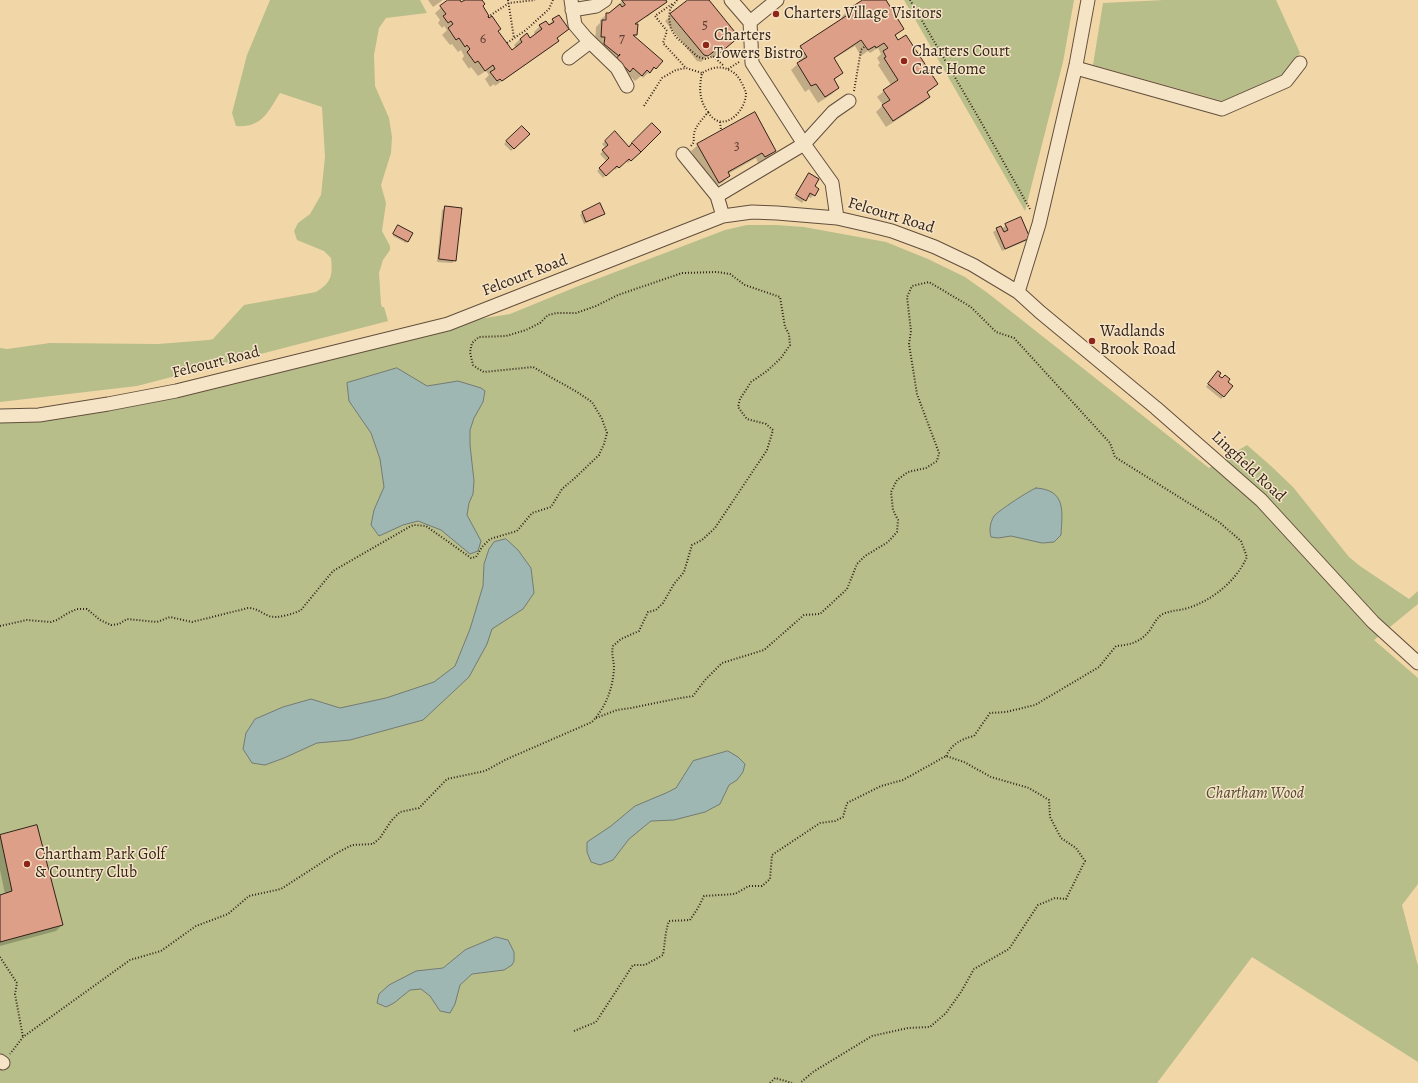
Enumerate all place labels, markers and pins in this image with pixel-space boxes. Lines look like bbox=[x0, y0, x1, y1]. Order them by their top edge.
place label: Charters Village Visitors bbox=[784, 4, 942, 24]
marker: Charters Village Visitors bbox=[771, 9, 781, 19]
place label: Charters Towers Bistro bbox=[714, 26, 803, 64]
marker: Charters Towers Bistro bbox=[701, 40, 711, 50]
place label: Charters Court Care Home bbox=[912, 42, 1010, 80]
marker: Charters Court Care Home bbox=[899, 56, 909, 66]
place label: Wadlands Brook Road bbox=[1100, 322, 1176, 360]
marker: Wadlands Brook Road bbox=[1087, 336, 1097, 346]
place label: Chartham Park Golf & Country Club bbox=[35, 845, 166, 883]
marker: Chartham Park Golf & Country Club bbox=[22, 859, 32, 869]

